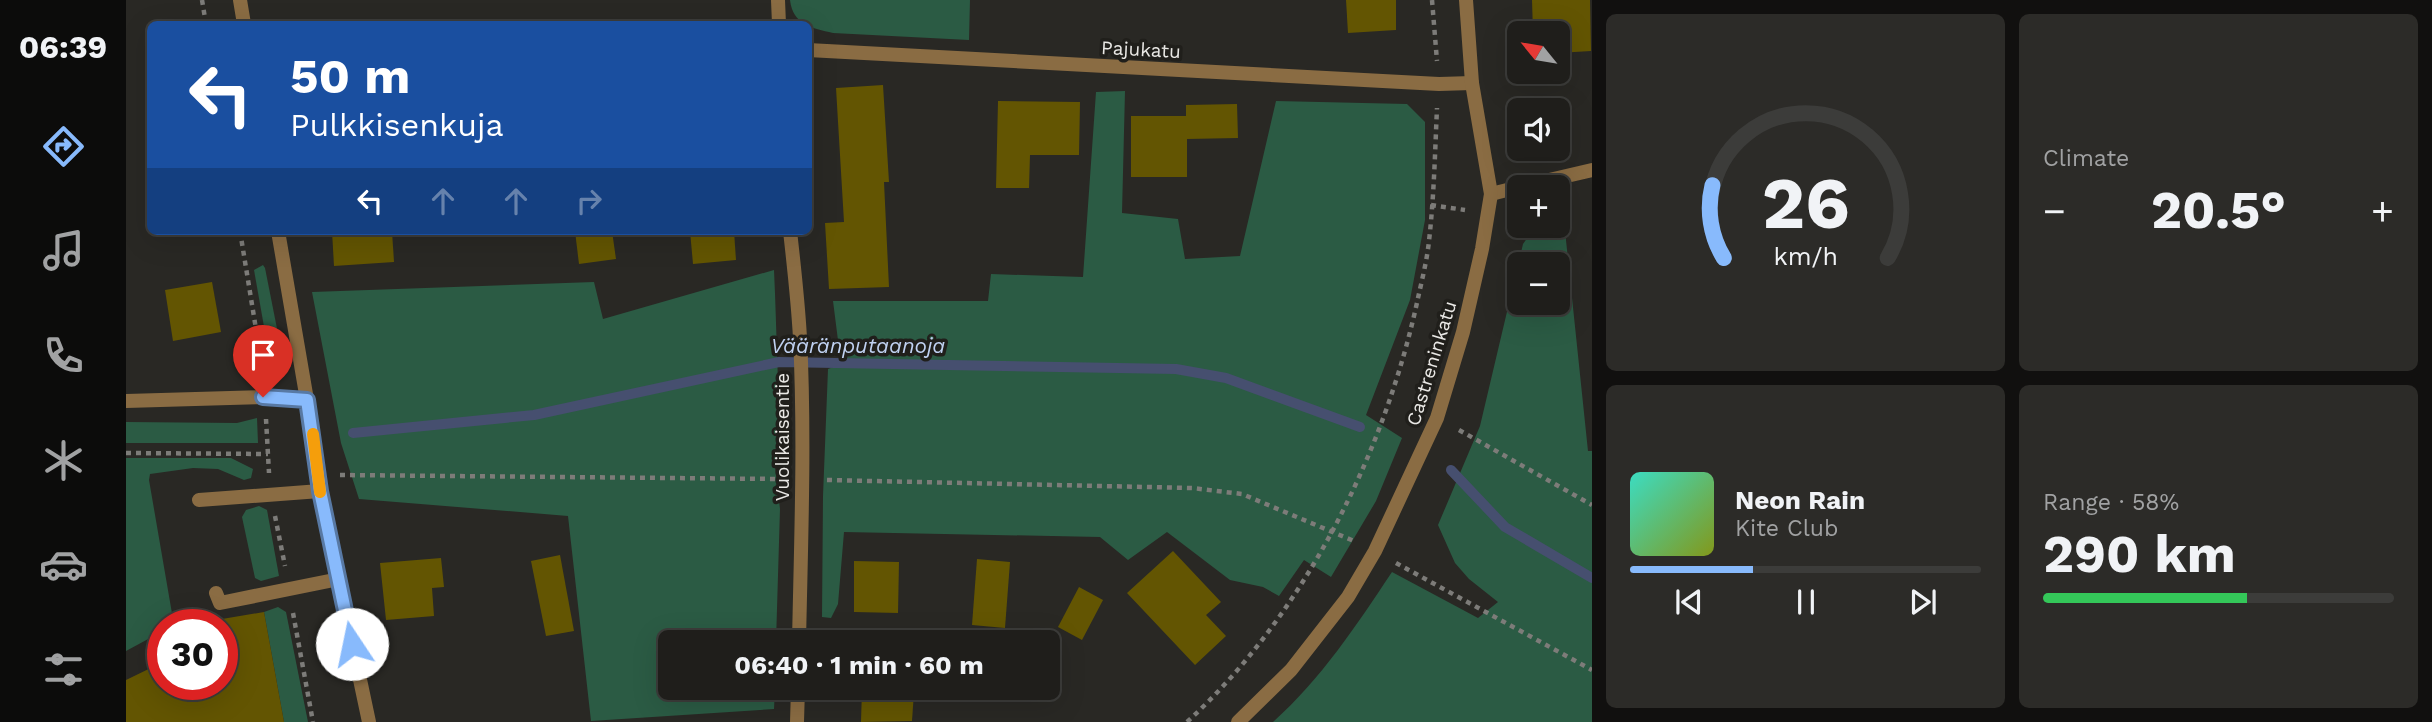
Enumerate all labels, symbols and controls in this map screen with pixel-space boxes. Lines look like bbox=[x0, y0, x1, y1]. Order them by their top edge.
north arrow bbox=[1507, 21, 1570, 84]
map controls bbox=[1507, 21, 1570, 315]
text: 06:39 bbox=[19, 28, 107, 66]
street label: Pajukatu bbox=[1101, 36, 1181, 63]
text: 50 m bbox=[290, 47, 410, 105]
icon: left bbox=[175, 49, 266, 140]
button: sound bbox=[1507, 98, 1570, 161]
text: Pulkkisenkuja bbox=[290, 106, 504, 144]
icon: directions bbox=[39, 122, 88, 171]
text: Climate bbox=[2043, 145, 2129, 172]
text: 26 bbox=[1761, 161, 1850, 247]
button: + bbox=[1507, 175, 1570, 238]
text: 20.5° bbox=[2151, 180, 2286, 241]
icon: left bbox=[351, 182, 389, 220]
icon: ahead bbox=[424, 182, 462, 220]
icon: ahead bbox=[497, 182, 535, 220]
icon: right bbox=[570, 182, 608, 220]
text: − bbox=[2043, 189, 2066, 233]
text: + bbox=[2371, 189, 2394, 233]
icon: music bbox=[39, 226, 88, 275]
text: km/h bbox=[1773, 242, 1838, 271]
button: − bbox=[1507, 252, 1570, 315]
street label: Castreninkatu bbox=[1402, 298, 1461, 428]
pin bbox=[233, 325, 293, 397]
icon: phone bbox=[39, 331, 88, 380]
water label: Vääränputaanoja bbox=[771, 333, 945, 358]
icon: arrive bbox=[244, 336, 282, 374]
street label: Vuolikaisentie bbox=[771, 373, 794, 501]
icon: climate bbox=[39, 436, 88, 485]
text: Neon Rain bbox=[1735, 485, 1865, 515]
text: Range · 58% bbox=[2043, 489, 2179, 516]
text: Kite Club bbox=[1735, 515, 1838, 542]
text: 290 km bbox=[2043, 524, 2236, 585]
icon: car bbox=[39, 540, 88, 589]
icon: previous bbox=[1670, 583, 1708, 621]
icon: pause bbox=[1787, 583, 1825, 621]
icon: next bbox=[1904, 583, 1942, 621]
position arrow bbox=[315, 607, 389, 681]
speed limit sign: 30 bbox=[147, 609, 238, 700]
icon: filters bbox=[39, 645, 88, 694]
text: 06:40 · 1 min · 60 m bbox=[734, 650, 984, 680]

